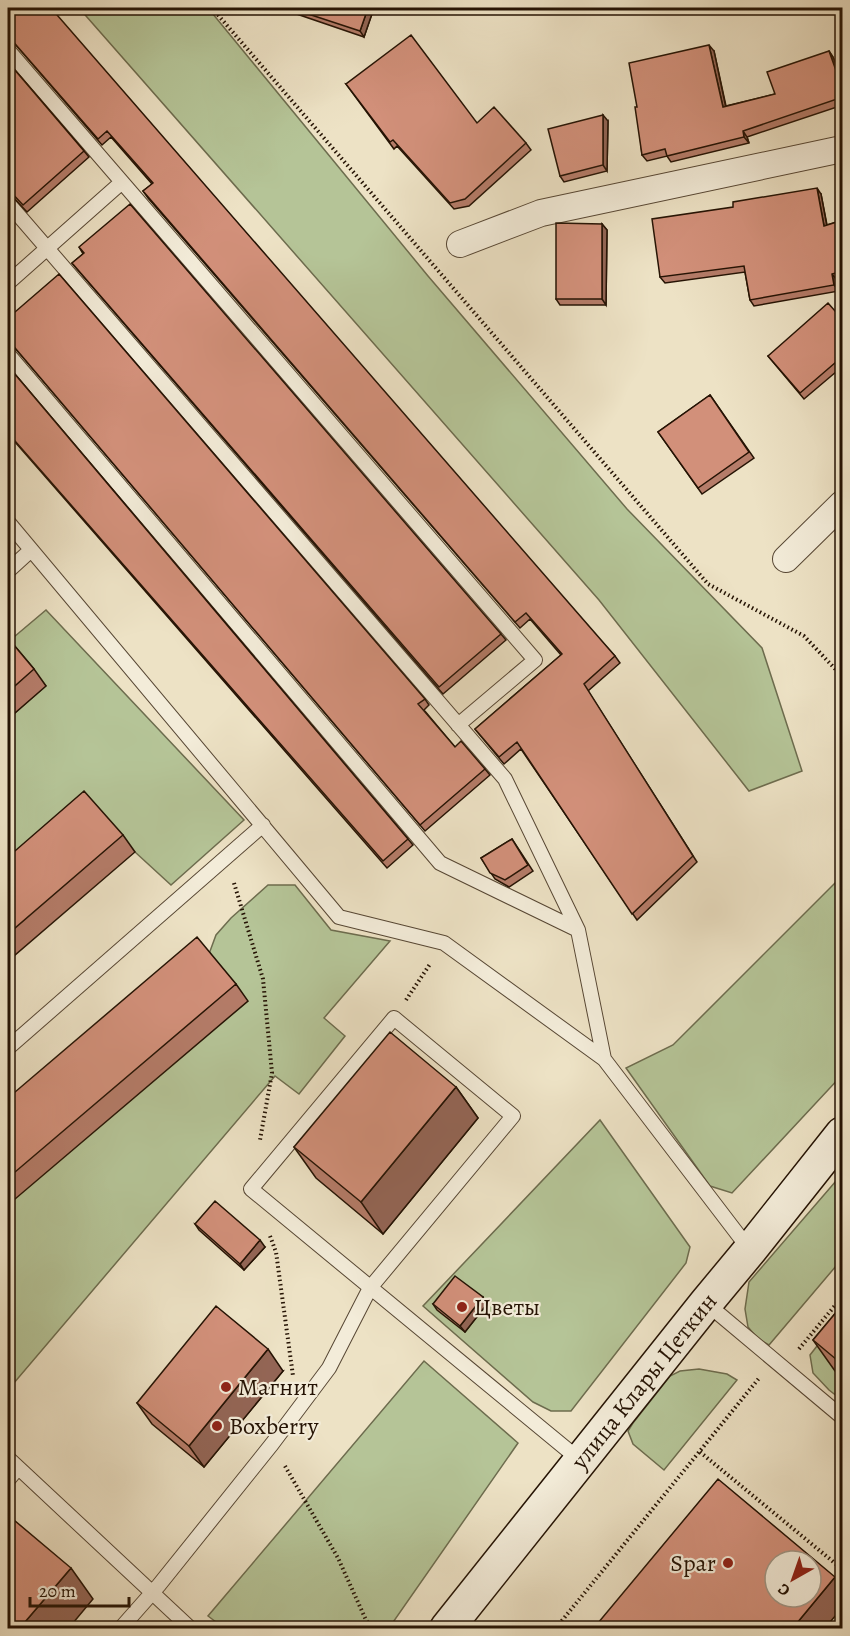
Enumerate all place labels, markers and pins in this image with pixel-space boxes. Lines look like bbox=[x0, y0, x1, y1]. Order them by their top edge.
place label: Цветы bbox=[474, 1291, 540, 1323]
marker: Цветы bbox=[455, 1300, 469, 1314]
place label: Магнит bbox=[238, 1371, 318, 1403]
marker: Магнит bbox=[219, 1380, 233, 1394]
place label: Boxberry bbox=[229, 1410, 319, 1442]
marker: Boxberry bbox=[210, 1419, 224, 1433]
place label: Spar bbox=[670, 1547, 716, 1579]
marker: Spar bbox=[721, 1556, 735, 1570]

